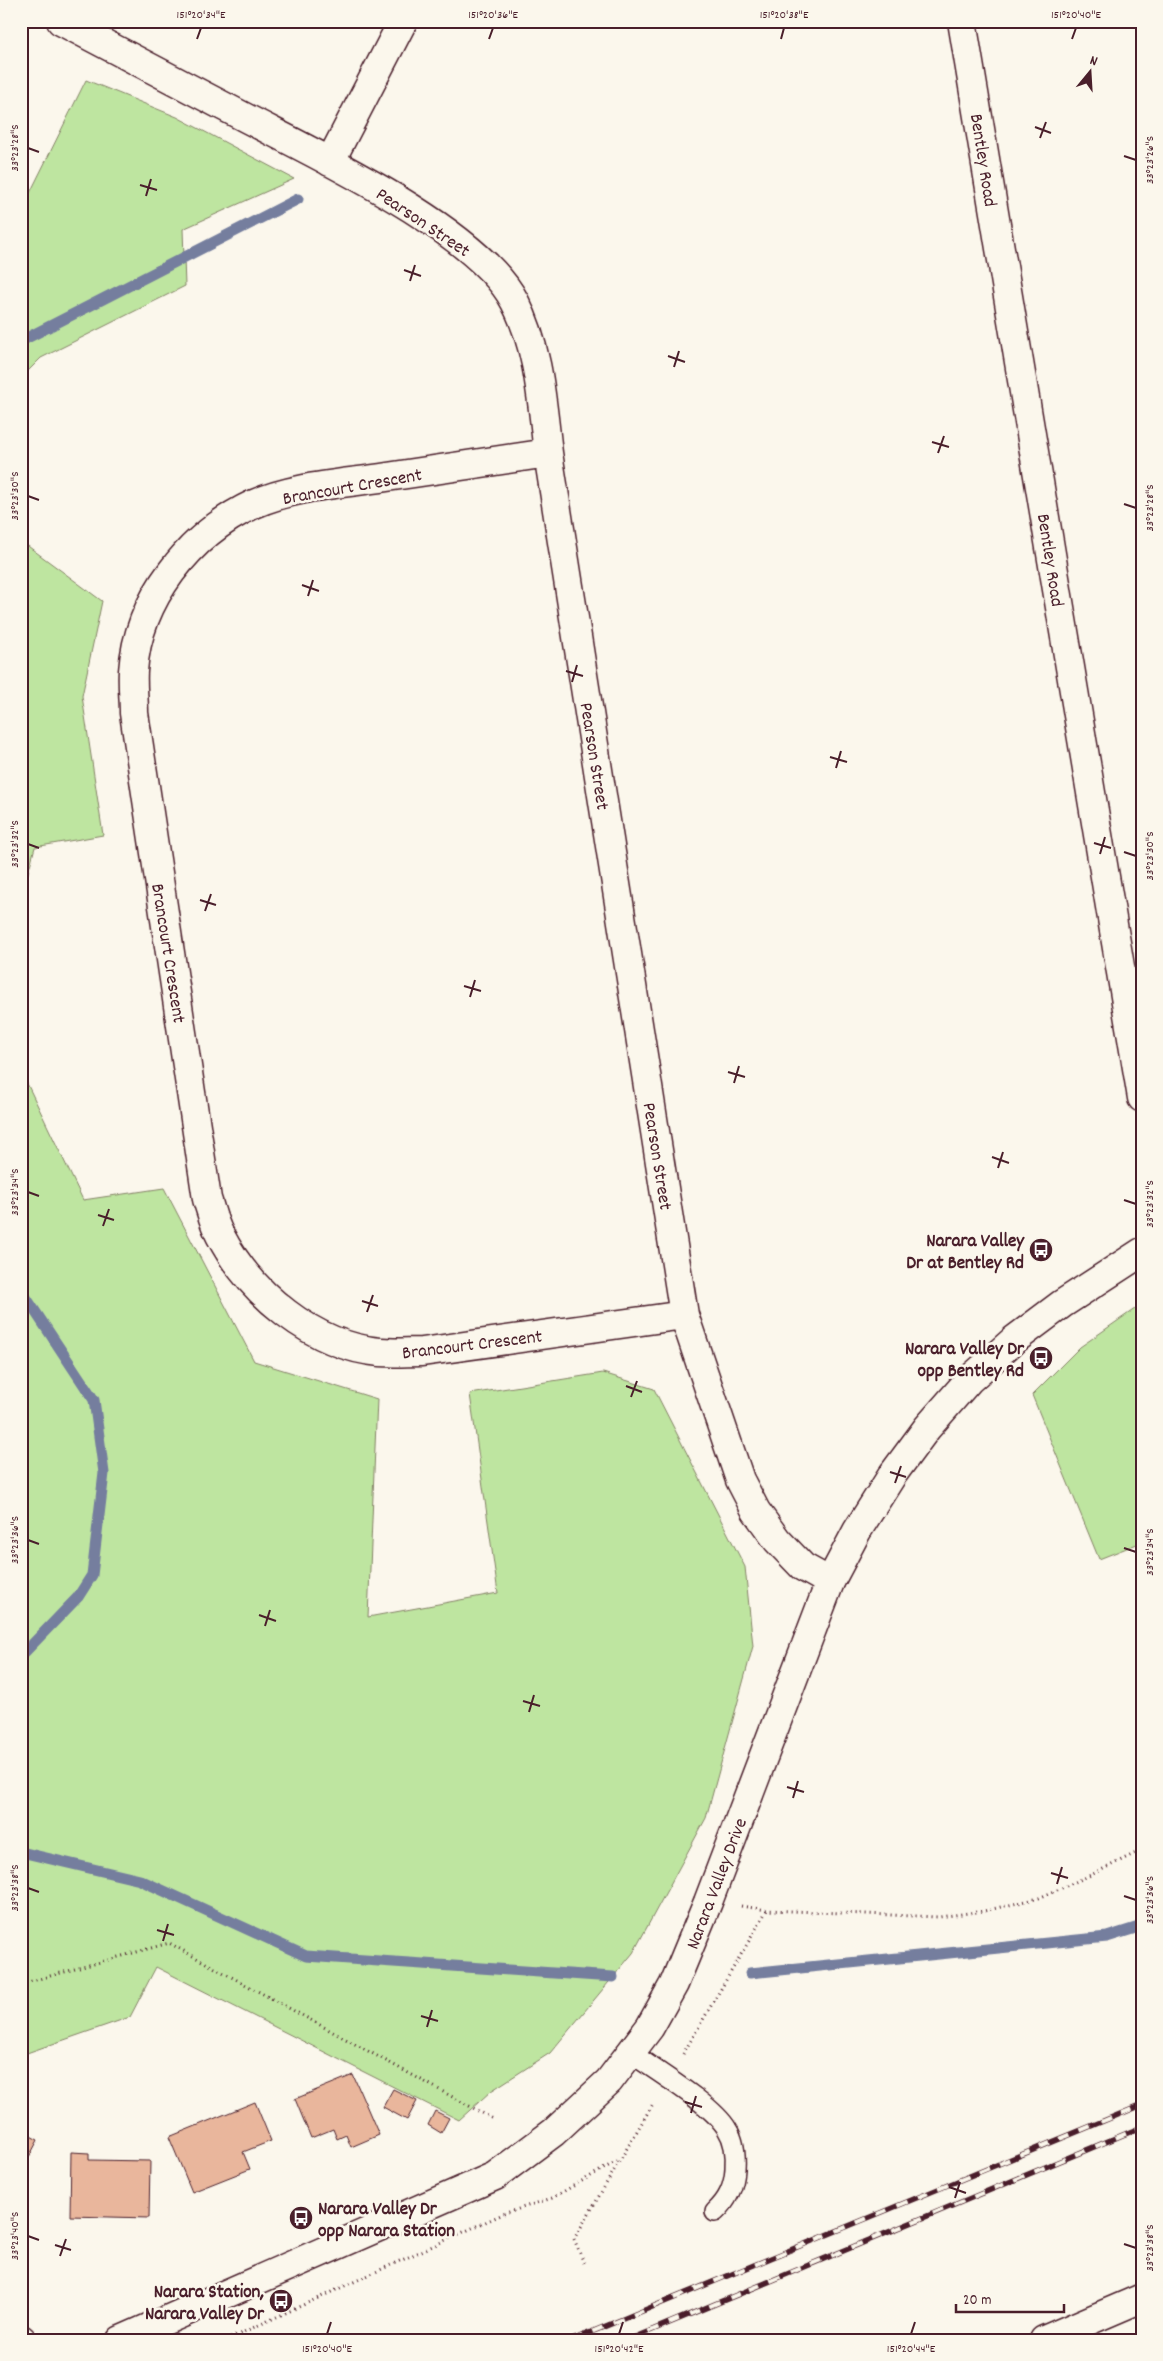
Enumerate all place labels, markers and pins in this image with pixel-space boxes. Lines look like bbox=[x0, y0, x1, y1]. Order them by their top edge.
place label: Narara Valley Dr at Bentley Rd bbox=[906, 1229, 1025, 1278]
bus stop icon: Narara Valley Dr at Bentley Rd bbox=[1028, 1237, 1054, 1263]
place label: Narara Valley Dr opp Bentley Rd bbox=[905, 1337, 1025, 1386]
bus stop icon: Narara Valley Dr opp Bentley Rd bbox=[1028, 1345, 1054, 1371]
place label: Narara Valley Dr opp Narara Station bbox=[318, 2197, 455, 2246]
bus stop icon: Narara Valley Dr opp Narara Station bbox=[288, 2205, 314, 2231]
place label: Narara Station, Narara Valley Dr bbox=[145, 2280, 265, 2329]
bus stop icon: Narara Station, Narara Valley Dr bbox=[268, 2288, 294, 2314]

